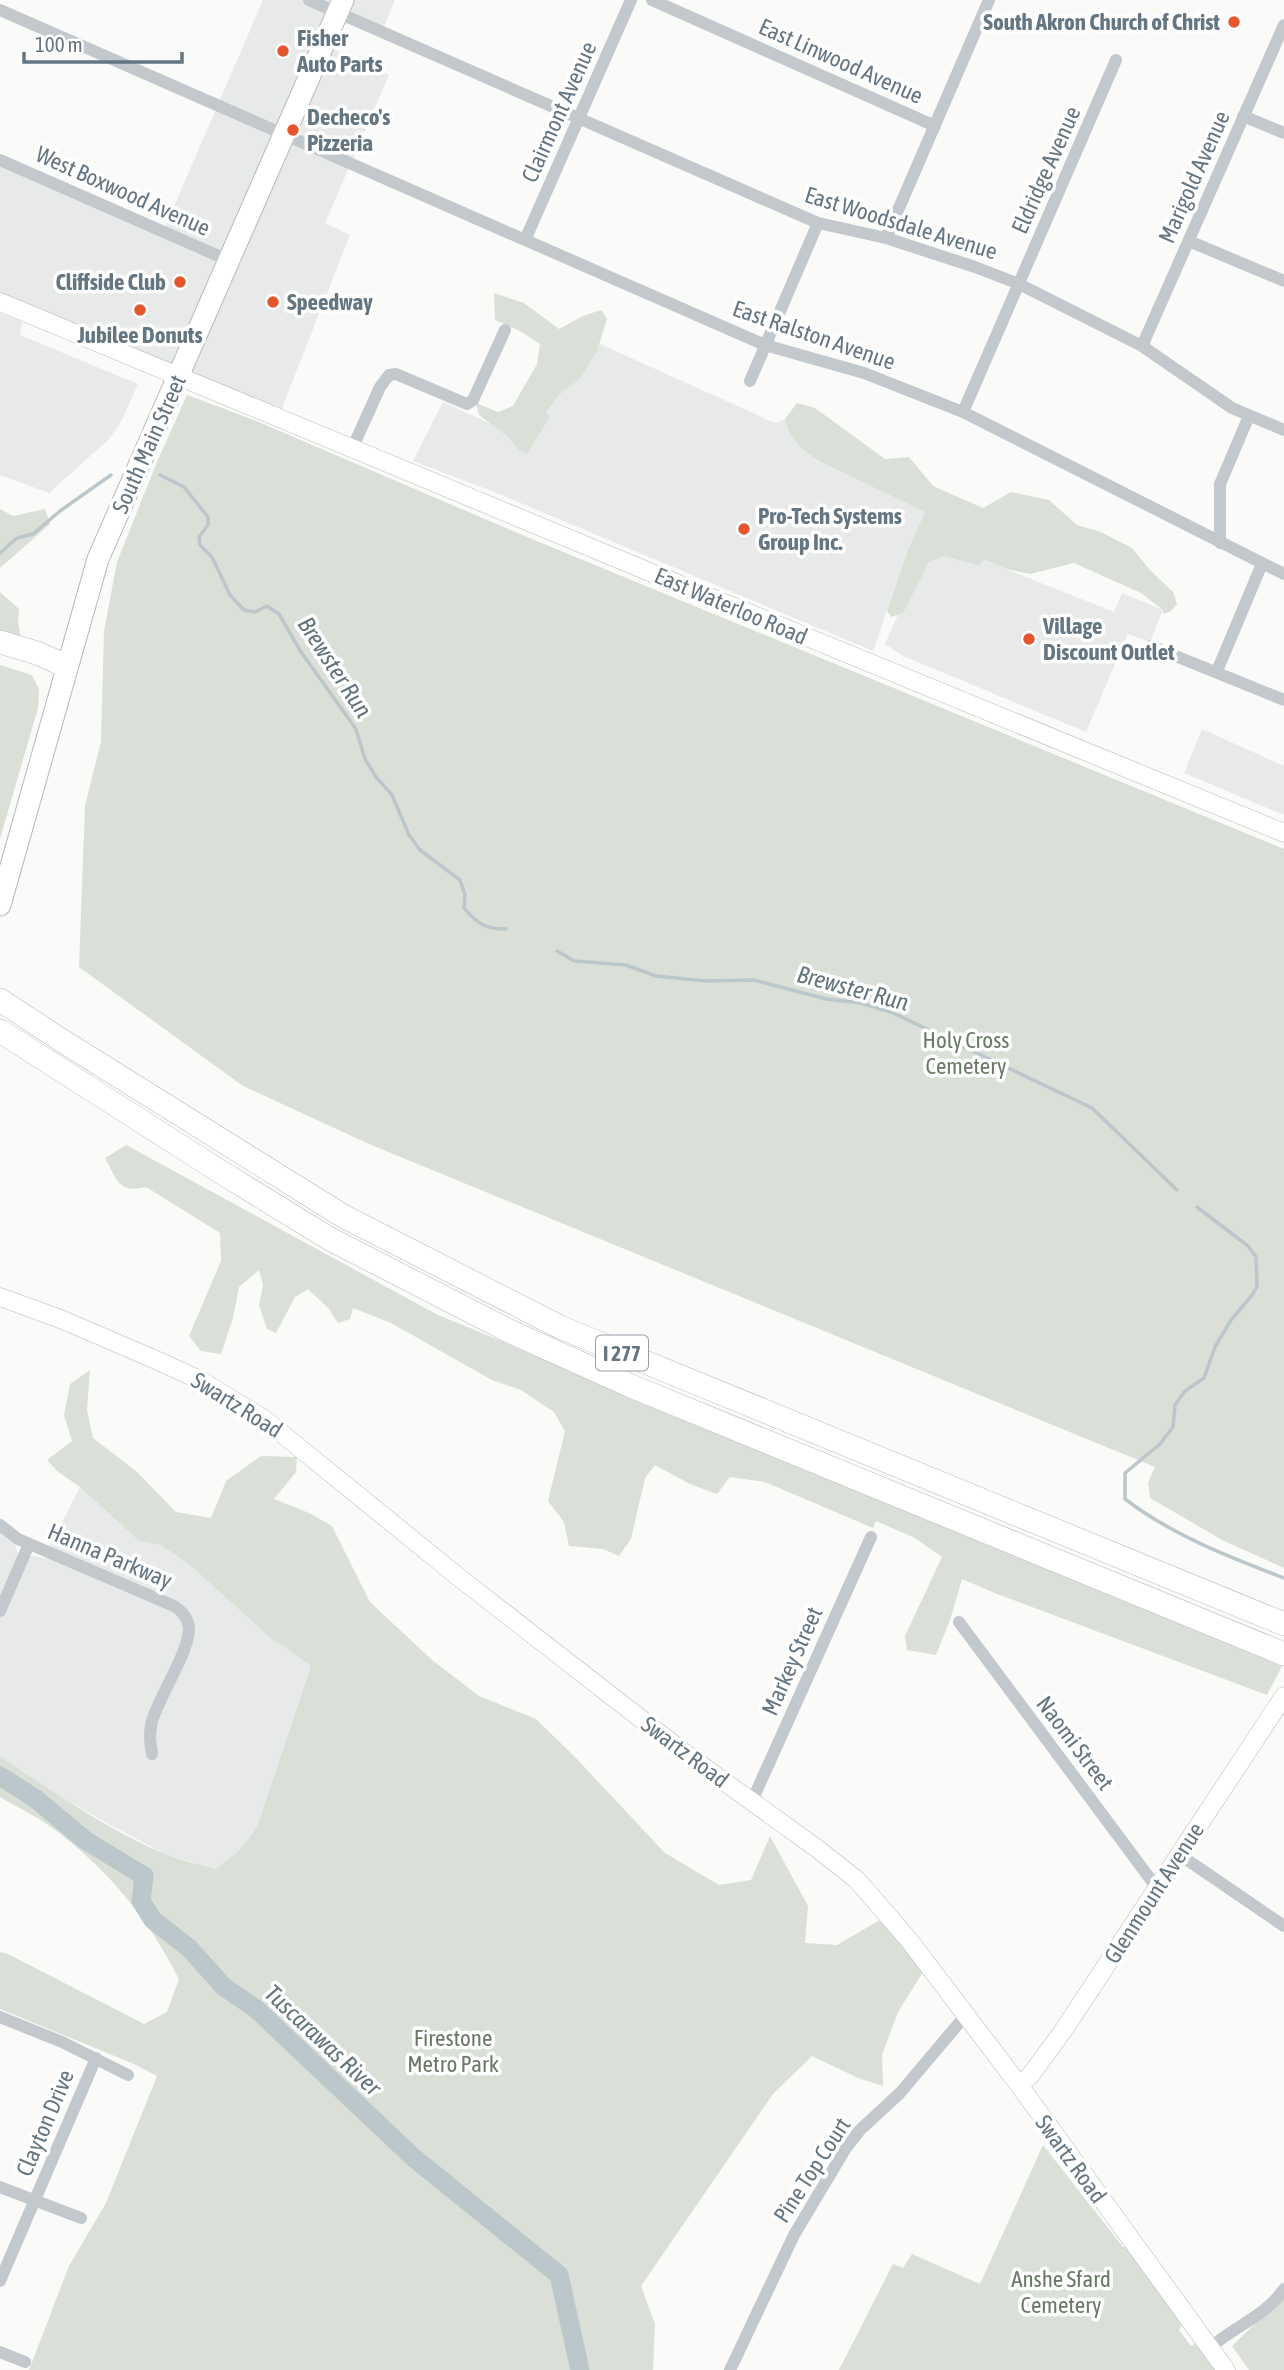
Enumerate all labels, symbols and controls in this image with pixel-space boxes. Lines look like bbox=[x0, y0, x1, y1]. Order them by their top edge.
place label: South Akron Church of Christ bbox=[983, 9, 1220, 35]
street label: East Linwood Avenue bbox=[755, 13, 927, 109]
marker: South Akron Church of Christ bbox=[1226, 14, 1242, 30]
scale bar bbox=[24, 21, 182, 65]
place label: Fisher Auto Parts bbox=[296, 25, 383, 77]
text: 100 m bbox=[35, 32, 83, 56]
street label: Clairmont Avenue bbox=[516, 38, 602, 186]
marker: Fisher Auto Parts bbox=[275, 43, 291, 59]
street label: Eldridge Avenue bbox=[1006, 102, 1086, 238]
place label: Decheco's Pizzeria bbox=[307, 104, 391, 156]
street label: Marigold Avenue bbox=[1153, 107, 1235, 247]
marker: Decheco's Pizzeria bbox=[285, 122, 301, 138]
street label: West Boxwood Avenue bbox=[32, 141, 214, 241]
street label: East Woodsdale Avenue bbox=[802, 181, 1000, 265]
place label: Cliffside Club bbox=[55, 269, 166, 295]
marker: Cliffside Club bbox=[172, 274, 188, 290]
place label: Speedway bbox=[287, 289, 373, 315]
marker: Speedway bbox=[265, 294, 281, 310]
street label: East Ralston Avenue bbox=[729, 295, 899, 375]
marker: Jubilee Donuts bbox=[132, 302, 148, 318]
place label: Jubilee Donuts bbox=[76, 322, 203, 348]
street label: South Main Street bbox=[107, 371, 191, 517]
place label: Pro-Tech Systems Group Inc. bbox=[758, 503, 902, 555]
marker: Pro-Tech Systems Group Inc. bbox=[736, 521, 752, 537]
street label: East Waterloo Road bbox=[651, 562, 811, 650]
water label: Brewster Run bbox=[293, 612, 378, 723]
place label: Village Discount Outlet bbox=[1042, 613, 1175, 665]
marker: Village Discount Outlet bbox=[1021, 631, 1037, 647]
water label: Brewster Run bbox=[794, 960, 912, 1016]
park label: Holy Cross Cemetery bbox=[923, 1027, 1009, 1079]
road number: I 277 bbox=[596, 1336, 648, 1370]
street label: Swartz Road bbox=[187, 1367, 287, 1443]
street label: Hanna Parkway bbox=[44, 1518, 176, 1594]
street label: Markey Street bbox=[757, 1603, 827, 1719]
street label: Naomi Street bbox=[1031, 1691, 1119, 1795]
street label: Swartz Road bbox=[636, 1711, 734, 1793]
street label: Glenmount Avenue bbox=[1099, 1818, 1209, 1968]
water label: Tuscarawas River bbox=[259, 1979, 387, 2101]
park label: Firestone Metro Park bbox=[407, 2025, 499, 2077]
street label: Clayton Drive bbox=[11, 2066, 79, 2180]
street label: Swartz Road bbox=[1030, 2110, 1112, 2208]
street label: Pine Top Court bbox=[768, 2113, 856, 2227]
park label: Anshe Sfard Cemetery bbox=[1011, 2266, 1111, 2318]

